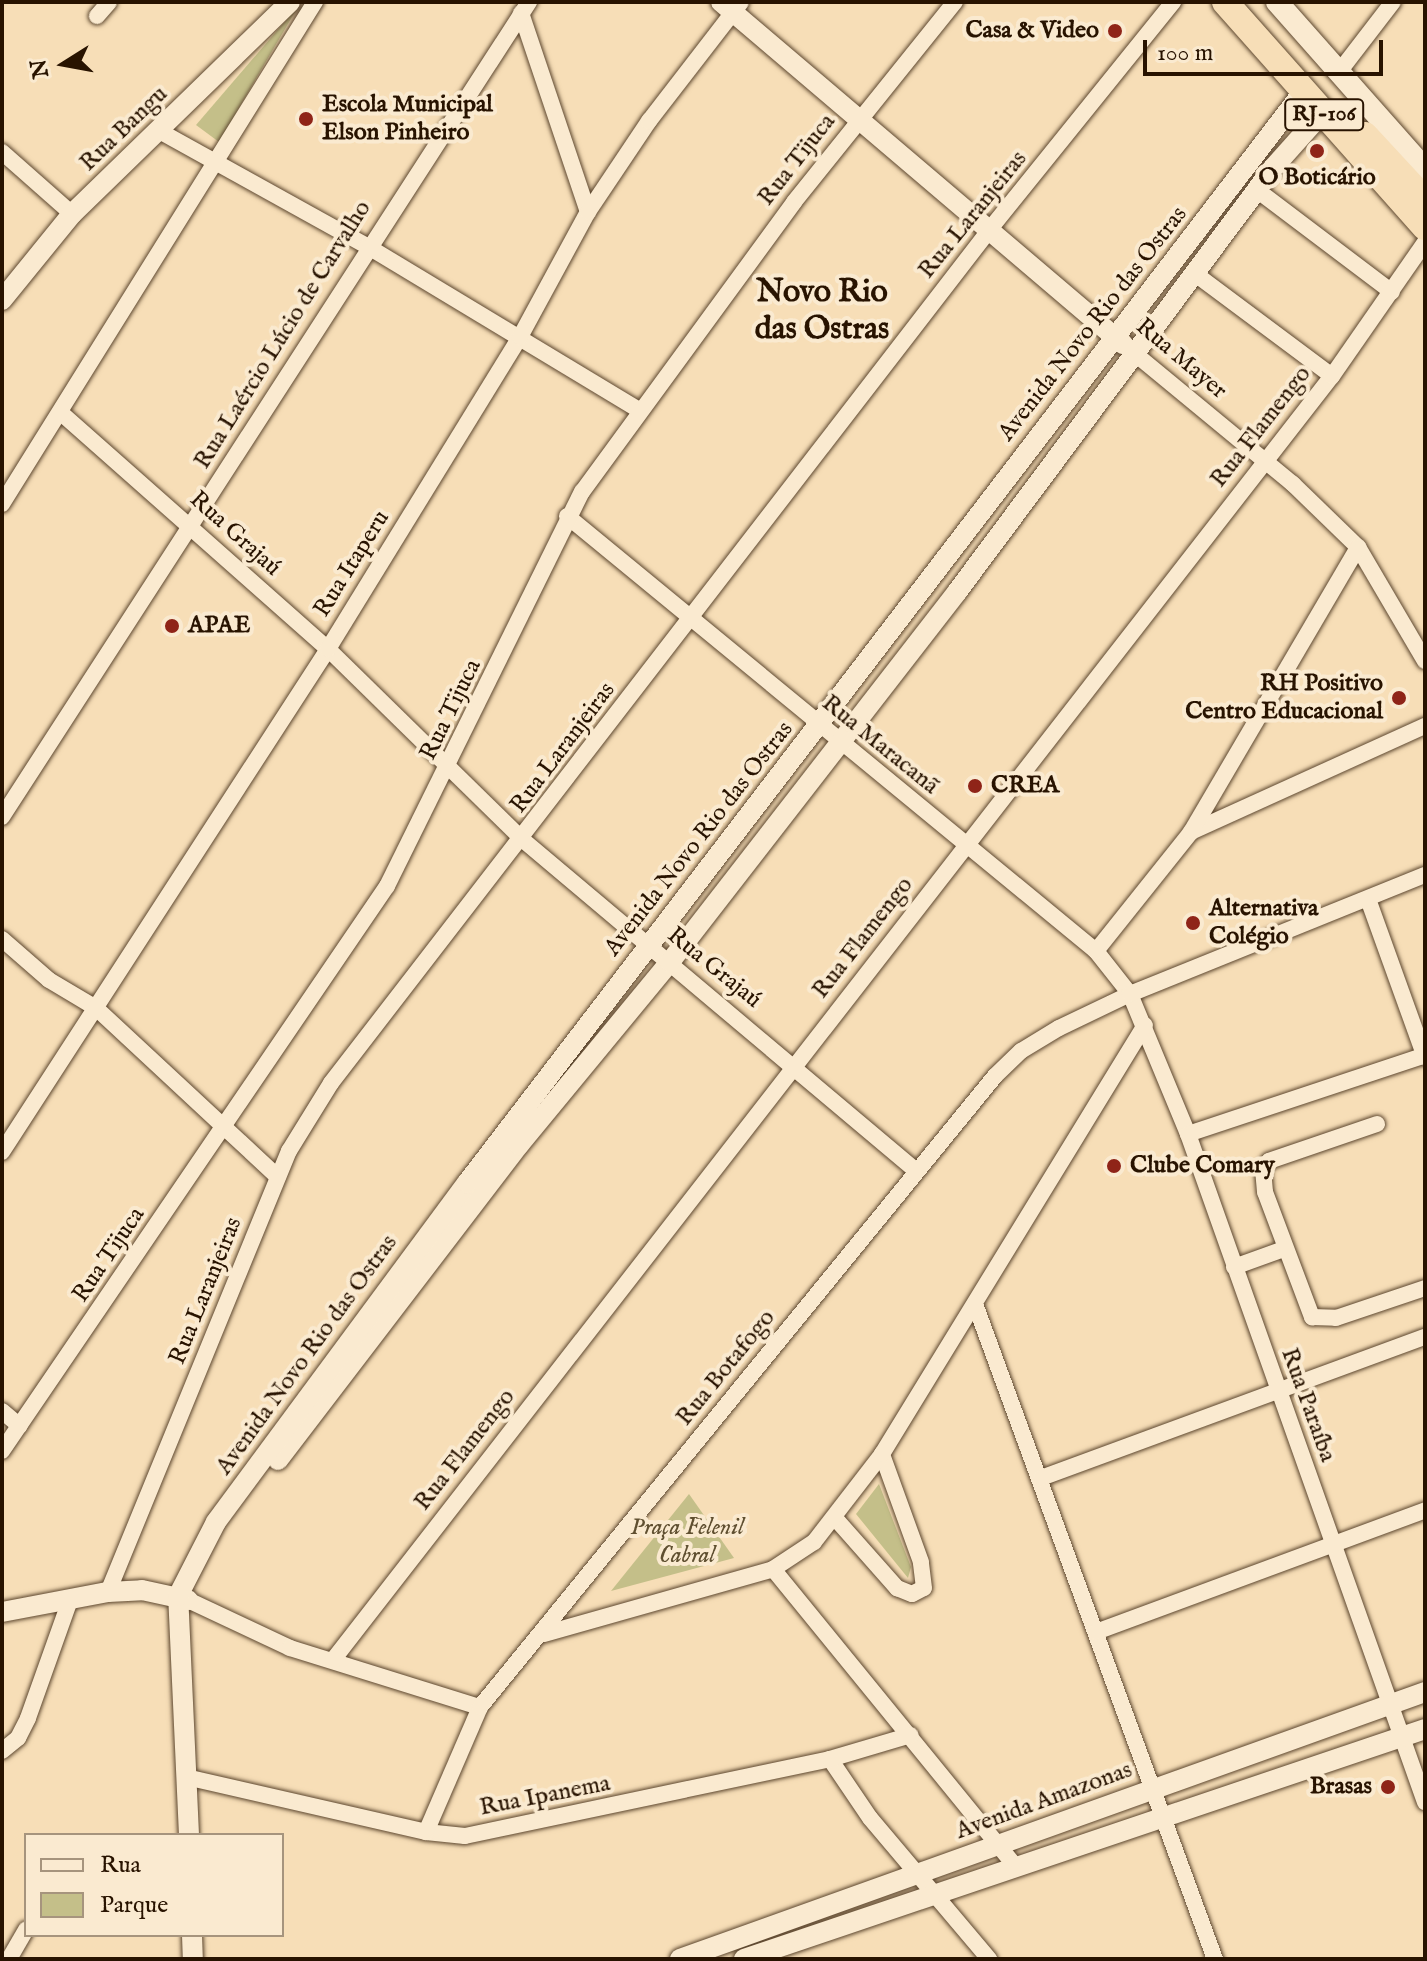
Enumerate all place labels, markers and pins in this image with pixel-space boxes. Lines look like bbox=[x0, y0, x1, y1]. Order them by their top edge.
place label: Casa & Video bbox=[965, 17, 1099, 45]
marker: Casa & Video bbox=[1106, 22, 1124, 40]
place label: Escola Municipal Elson Pinheiro bbox=[322, 91, 493, 147]
marker: Escola Municipal Elson Pinheiro bbox=[297, 110, 315, 128]
marker: O Boticário bbox=[1308, 142, 1326, 160]
place label: O Boticário bbox=[1258, 164, 1376, 192]
place label: APAE bbox=[188, 612, 250, 640]
marker: APAE bbox=[163, 617, 181, 635]
place label: RH Positivo Centro Educacional bbox=[1185, 670, 1383, 726]
marker: RH Positivo Centro Educacional bbox=[1390, 689, 1408, 707]
place label: CREA bbox=[991, 772, 1059, 800]
marker: CREA bbox=[966, 777, 984, 795]
place label: Alternativa Colégio bbox=[1209, 895, 1318, 951]
marker: Alternativa Colégio bbox=[1184, 914, 1202, 932]
place label: Clube Comary bbox=[1130, 1152, 1275, 1180]
marker: Clube Comary bbox=[1105, 1157, 1123, 1175]
place label: Brasas bbox=[1310, 1773, 1372, 1801]
marker: Brasas bbox=[1379, 1778, 1397, 1796]

